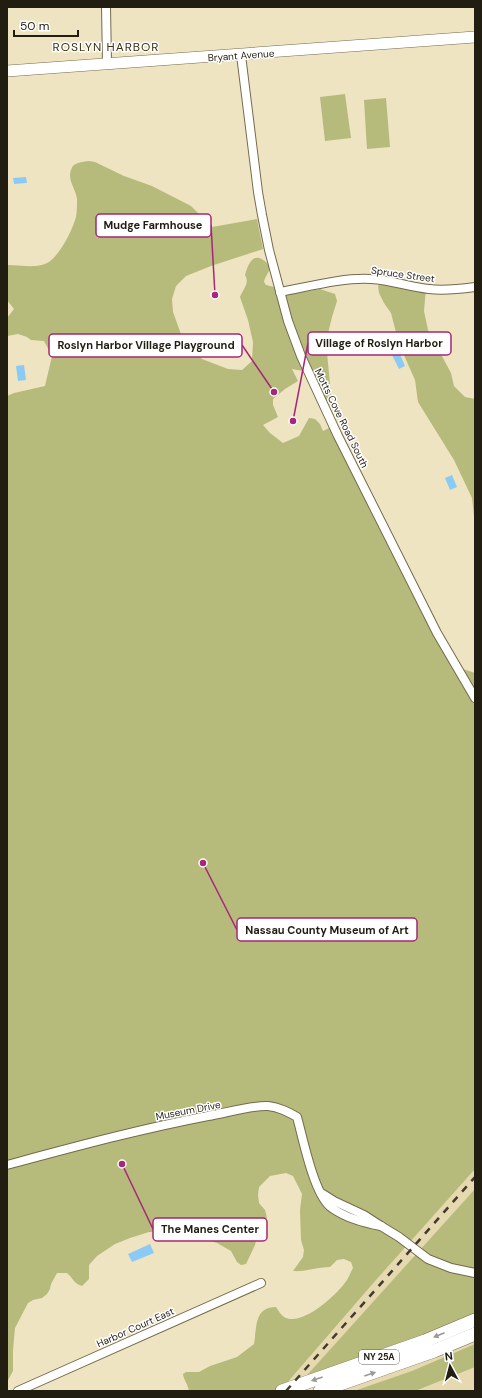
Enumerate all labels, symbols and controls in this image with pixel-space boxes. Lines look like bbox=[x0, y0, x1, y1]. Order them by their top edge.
scale bar bbox=[14, 12, 78, 38]
text: 50 m bbox=[20, 18, 49, 34]
district label: ROSLYN HARBOR bbox=[53, 39, 159, 55]
street label: Bryant Avenue bbox=[207, 47, 275, 64]
callout: Mudge Farmhouse bbox=[96, 214, 211, 237]
text: Mudge Farmhouse bbox=[104, 218, 203, 232]
street label: Spruce Street bbox=[370, 264, 436, 285]
callout: Village of Roslyn Harbor bbox=[308, 332, 451, 355]
callout: Roslyn Harbor Village Playground bbox=[49, 334, 242, 357]
text: Village of Roslyn Harbor bbox=[315, 336, 443, 350]
text: Roslyn Harbor Village Playground bbox=[57, 338, 235, 352]
street label: Motts Cove Road South bbox=[312, 366, 371, 470]
callout: Nassau County Museum of Art bbox=[237, 918, 417, 941]
text: Nassau County Museum of Art bbox=[245, 923, 409, 937]
street label: Museum Drive bbox=[155, 1098, 222, 1123]
callout: The Manes Center bbox=[153, 1218, 267, 1241]
text: The Manes Center bbox=[161, 1222, 259, 1236]
street label: Harbor Court East bbox=[94, 1305, 176, 1350]
one-way arrow bbox=[434, 1332, 445, 1338]
north arrow bbox=[430, 1346, 470, 1386]
text: N bbox=[444, 1349, 454, 1364]
road number: NY 25A bbox=[359, 1350, 399, 1364]
one-way arrow bbox=[364, 1371, 376, 1377]
one-way arrow bbox=[310, 1377, 322, 1383]

